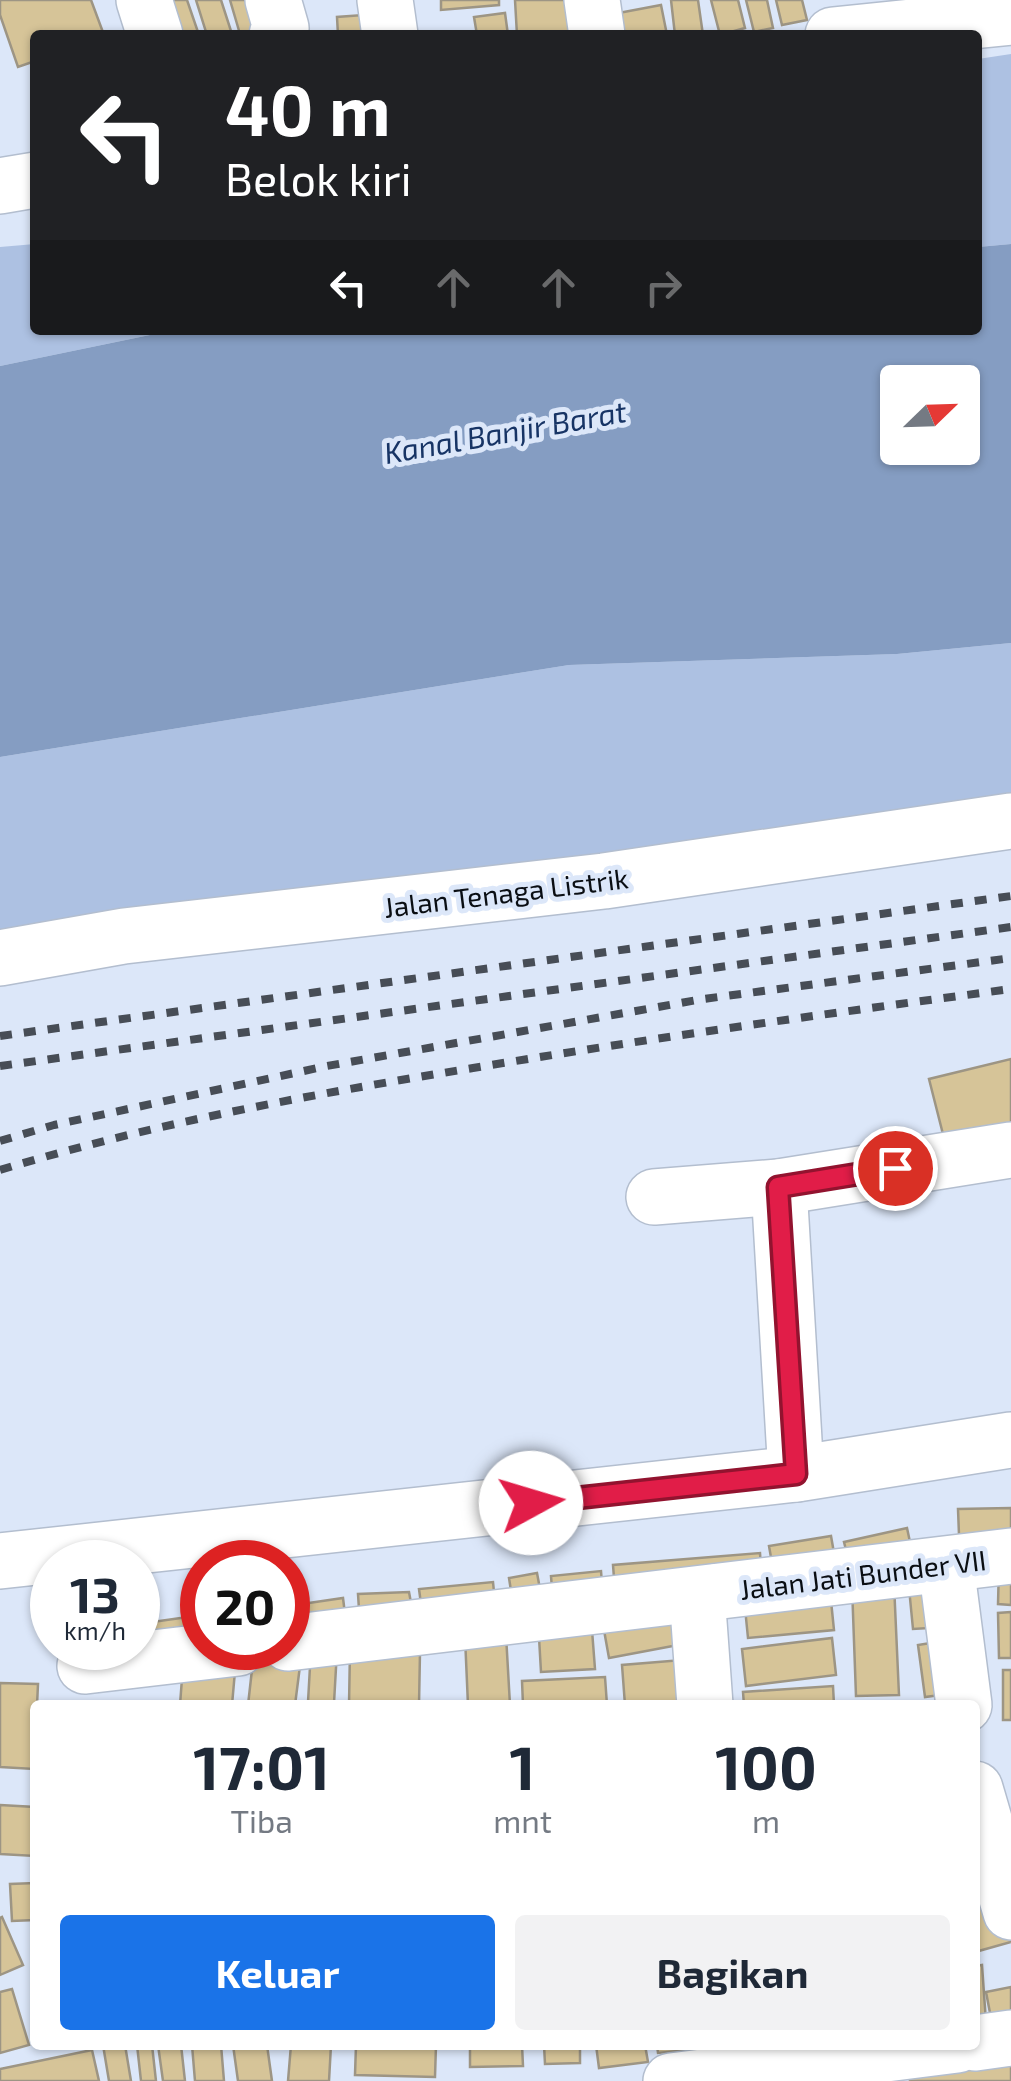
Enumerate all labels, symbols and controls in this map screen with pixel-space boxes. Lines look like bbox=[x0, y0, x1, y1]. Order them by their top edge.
text: 40 m bbox=[225, 66, 391, 150]
icon: left bbox=[60, 70, 190, 200]
text: Belok kiri bbox=[225, 151, 412, 205]
icon: left bbox=[321, 260, 376, 315]
icon: ahead bbox=[426, 260, 481, 315]
icon: ahead bbox=[531, 260, 586, 315]
icon: right bbox=[636, 260, 691, 315]
north arrow bbox=[880, 365, 980, 465]
map controls bbox=[880, 365, 980, 465]
water label: Kanal Banjir Barat bbox=[381, 392, 630, 470]
street label: Jalan Tenaga Listrik bbox=[382, 860, 630, 924]
pin bbox=[853, 1126, 938, 1211]
icon: arrive bbox=[868, 1141, 923, 1196]
position arrow bbox=[479, 1451, 583, 1555]
speed limit sign: 20 bbox=[180, 1540, 310, 1670]
street label: Jalan Jati Bunder VII bbox=[738, 1542, 988, 1606]
text: 13 bbox=[70, 1563, 120, 1623]
text: km/h bbox=[64, 1615, 126, 1645]
text: 17:01 bbox=[193, 1730, 330, 1802]
text: 1 bbox=[510, 1730, 536, 1802]
text: 100 bbox=[715, 1730, 817, 1802]
text: Tiba bbox=[230, 1801, 293, 1839]
text: mnt bbox=[493, 1801, 552, 1839]
text: m bbox=[752, 1801, 780, 1839]
button: Keluar bbox=[60, 1915, 495, 2030]
button: Bagikan bbox=[515, 1915, 950, 2030]

